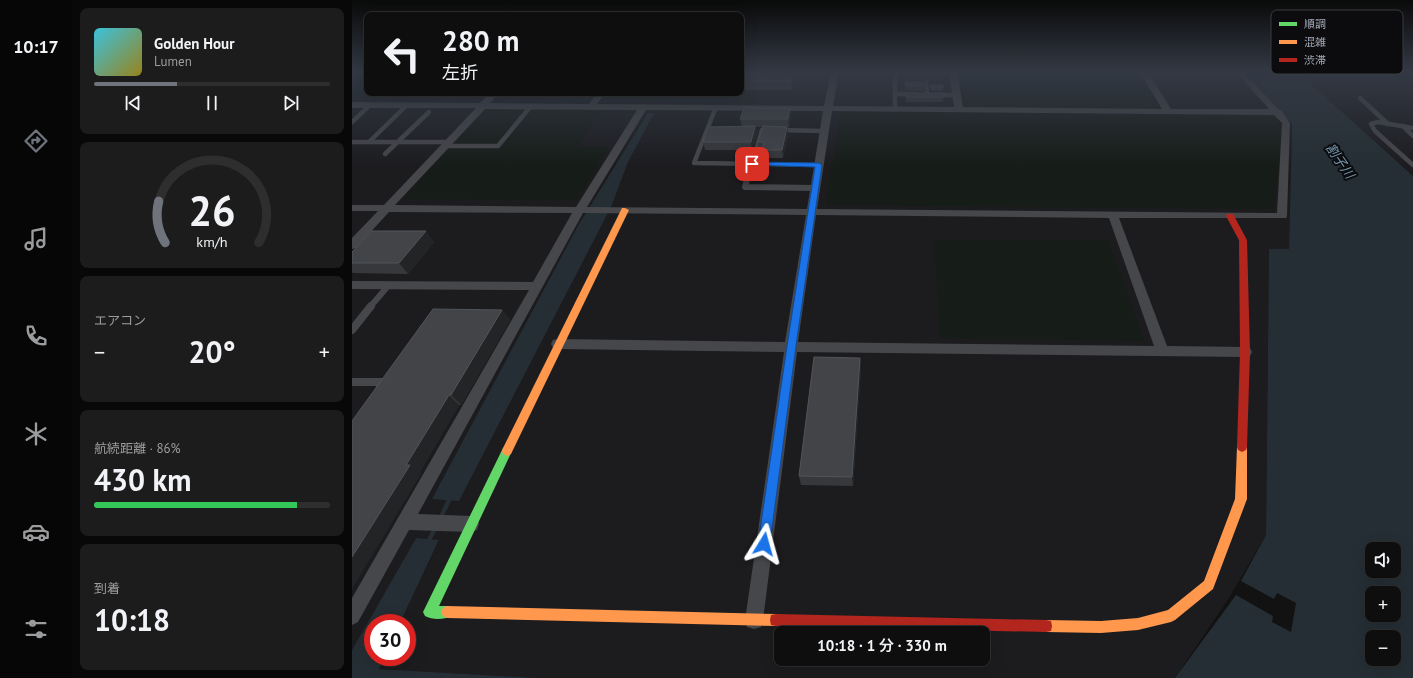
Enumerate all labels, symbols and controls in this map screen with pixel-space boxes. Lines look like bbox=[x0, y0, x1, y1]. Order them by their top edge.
legend bbox=[1271, 10, 1403, 74]
text: 順調 bbox=[1304, 17, 1326, 31]
text: 280 m bbox=[442, 22, 519, 59]
icon: left bbox=[376, 28, 428, 80]
text: Golden Hour bbox=[154, 34, 234, 53]
text: 10:17 bbox=[13, 35, 59, 58]
text: 混雑 bbox=[1304, 35, 1326, 49]
text: Lumen bbox=[154, 53, 192, 70]
text: 渋滞 bbox=[1304, 53, 1326, 67]
text: 左折 bbox=[442, 61, 478, 84]
icon: previous bbox=[122, 92, 144, 114]
icon: pause bbox=[201, 92, 223, 114]
icon: next bbox=[280, 92, 302, 114]
icon: directions bbox=[22, 127, 50, 155]
water label: 割子川 bbox=[1322, 140, 1359, 183]
pin bbox=[735, 147, 769, 181]
icon: arrive bbox=[741, 153, 763, 175]
text: 26 bbox=[188, 184, 236, 237]
icon: music bbox=[22, 225, 50, 253]
text: km/h bbox=[196, 232, 228, 251]
text: エアコン bbox=[94, 312, 146, 329]
icon: phone bbox=[22, 322, 50, 350]
text: 20° bbox=[188, 332, 236, 371]
text: − bbox=[94, 338, 105, 366]
text: + bbox=[319, 338, 330, 366]
icon: climate bbox=[22, 420, 50, 448]
text: 航続距離 · 86% bbox=[94, 440, 181, 457]
text: 430 km bbox=[94, 460, 192, 499]
icon: car bbox=[22, 518, 50, 546]
position arrow bbox=[743, 523, 785, 565]
map controls bbox=[1365, 542, 1401, 666]
button: sound bbox=[1365, 542, 1401, 578]
text: 到着 bbox=[94, 580, 120, 597]
button: + bbox=[1365, 586, 1401, 622]
text: 10:18 bbox=[94, 600, 170, 639]
speed limit sign: 30 bbox=[364, 614, 416, 666]
icon: filters bbox=[22, 615, 50, 643]
button: − bbox=[1365, 630, 1401, 666]
text: 10:18 · 1 分 · 330 m bbox=[817, 636, 947, 655]

